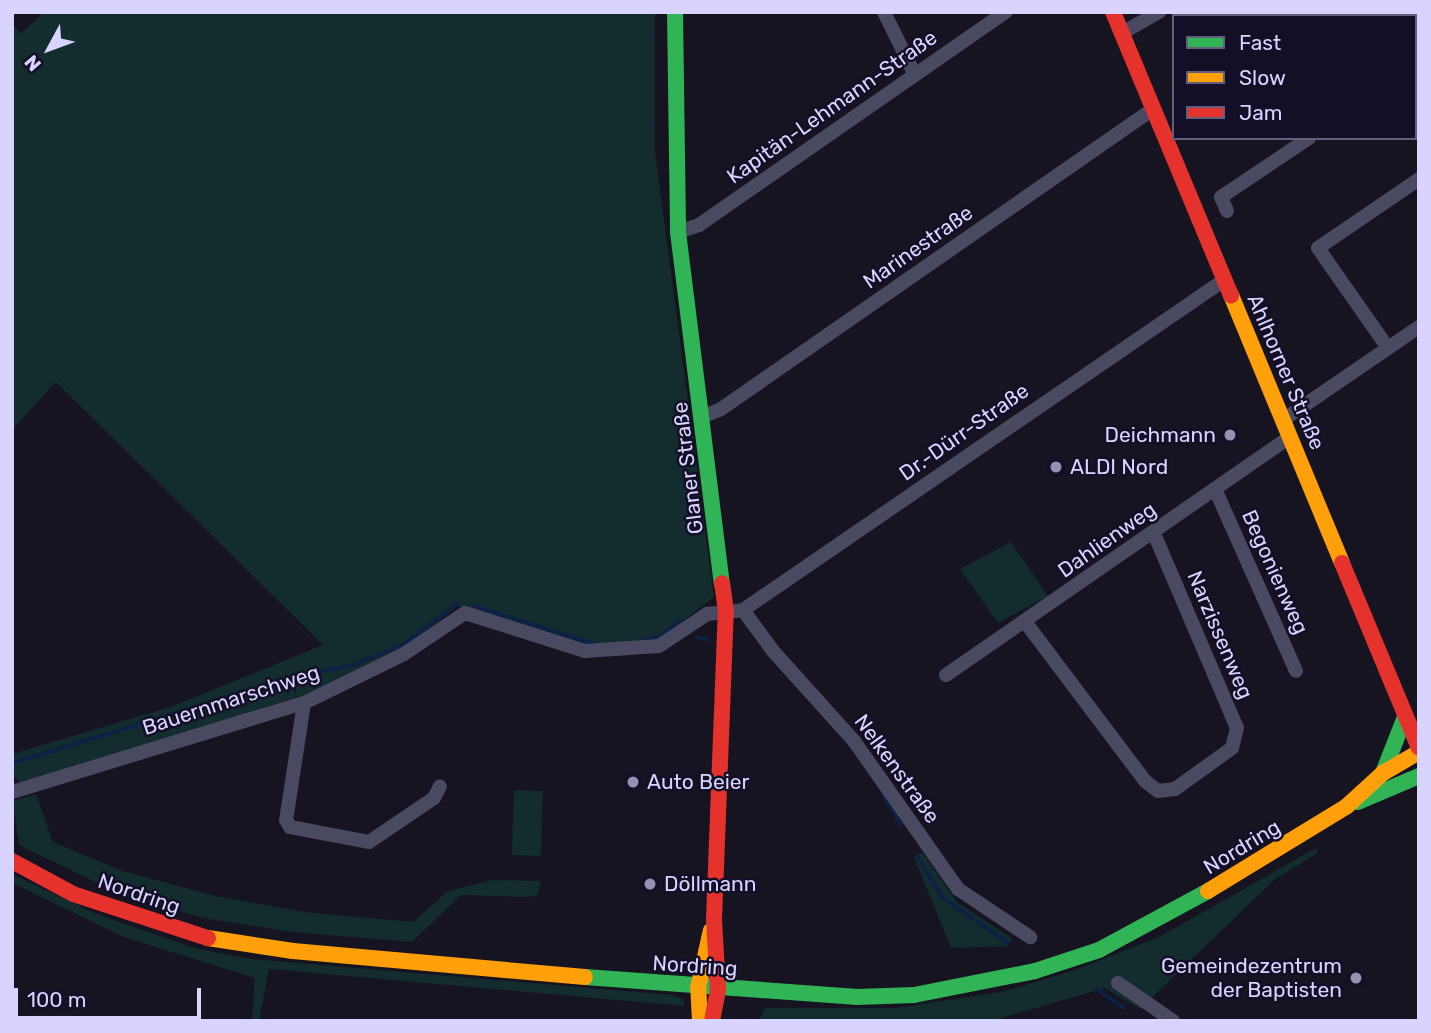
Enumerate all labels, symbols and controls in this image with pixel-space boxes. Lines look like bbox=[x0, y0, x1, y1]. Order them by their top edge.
north arrow bbox=[14, 14, 84, 84]
legend bbox=[1172, 14, 1417, 140]
street label: Kapitän-Lehmann-Straße bbox=[722, 25, 942, 189]
text: Fast bbox=[1239, 30, 1281, 55]
text: N bbox=[20, 50, 46, 76]
text: Slow bbox=[1239, 65, 1286, 90]
text: Jam bbox=[1239, 100, 1283, 125]
street label: Marinestraße bbox=[858, 200, 978, 294]
street label: Ahlhorner Straße bbox=[1242, 290, 1330, 454]
street label: Dr.-Dürr-Straße bbox=[894, 378, 1034, 486]
street label: Glaner Straße bbox=[667, 400, 709, 536]
place label: Deichmann bbox=[1105, 422, 1216, 448]
marker: Deichmann bbox=[1222, 427, 1238, 443]
place label: ALDI Nord bbox=[1070, 454, 1168, 480]
marker: ALDI Nord bbox=[1048, 459, 1064, 475]
street label: Dahlienweg bbox=[1053, 497, 1161, 583]
street label: Begonienweg bbox=[1236, 506, 1314, 638]
street label: Narzissenweg bbox=[1182, 567, 1258, 703]
street label: Bauernmarschweg bbox=[139, 659, 323, 741]
street label: Nelkenstraße bbox=[849, 710, 945, 828]
place label: Auto Beier bbox=[647, 769, 750, 795]
marker: Auto Beier bbox=[625, 774, 641, 790]
street label: Nordring bbox=[1199, 814, 1285, 880]
street label: Nordring bbox=[95, 868, 183, 920]
place label: Döllmann bbox=[664, 871, 756, 897]
marker: Döllmann bbox=[642, 876, 658, 892]
street label: Nordring bbox=[652, 950, 738, 982]
place label: Gemeindezentrum der Baptisten bbox=[1161, 953, 1342, 1003]
marker: Gemeindezentrum der Baptisten bbox=[1348, 970, 1364, 986]
scale bar bbox=[18, 974, 205, 1018]
text: 100 m bbox=[27, 987, 86, 1012]

